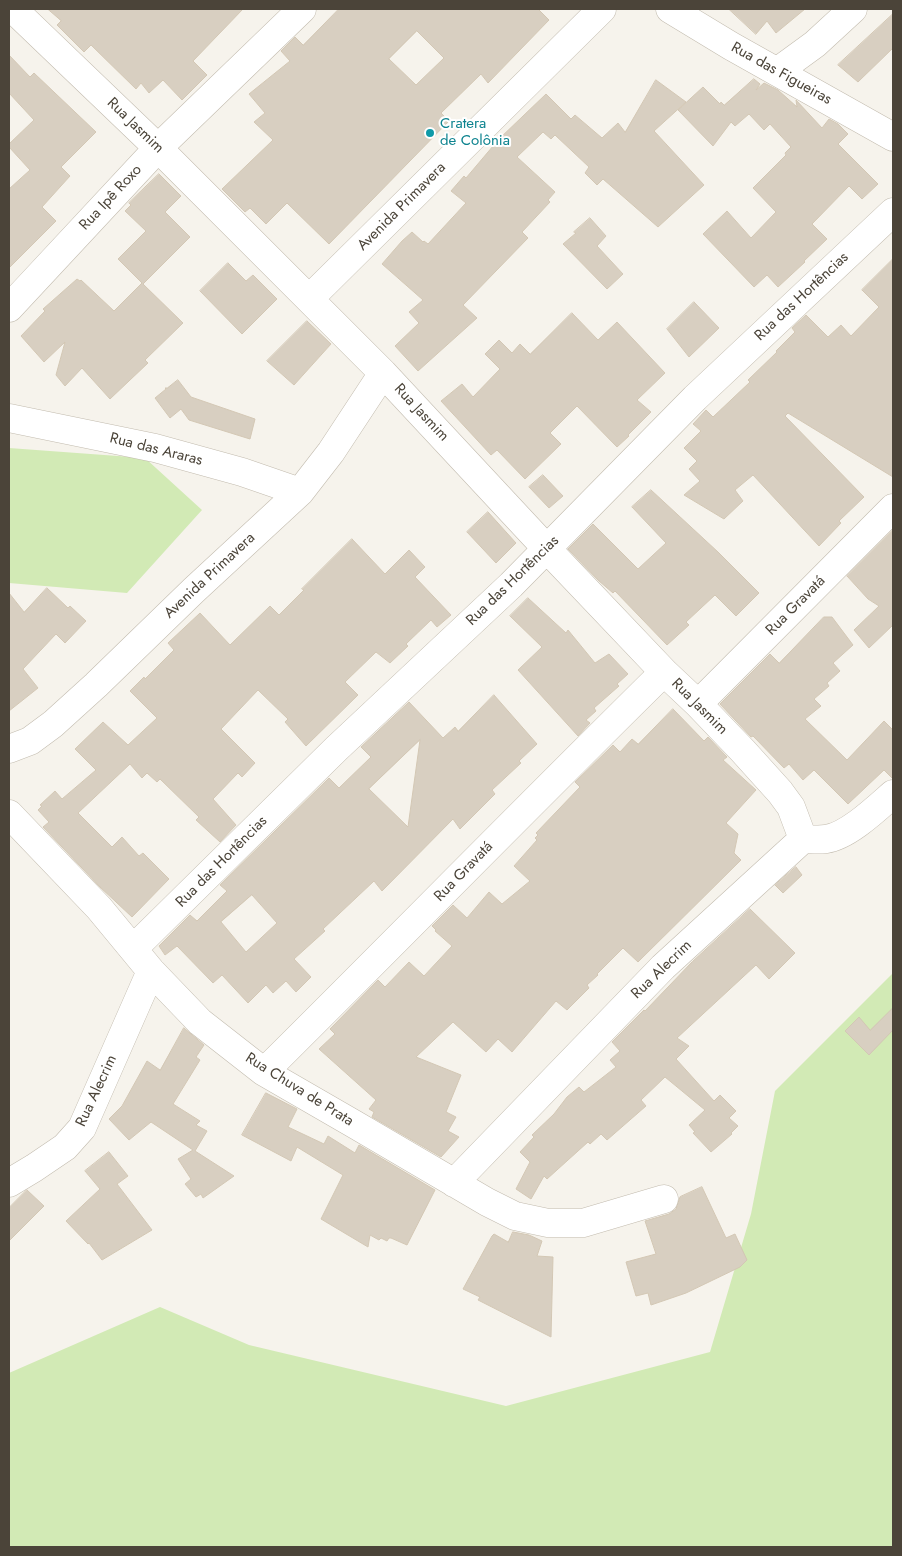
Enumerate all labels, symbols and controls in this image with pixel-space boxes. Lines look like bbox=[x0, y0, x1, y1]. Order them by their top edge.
street label: Rua das Figueiras bbox=[728, 39, 834, 109]
street label: Rua Jasmim bbox=[103, 94, 167, 158]
place label: Cratera de Colônia bbox=[440, 115, 510, 150]
marker: Cratera de Colônia bbox=[424, 127, 436, 139]
street label: Avenida Primavera bbox=[354, 159, 450, 255]
street label: Rua Ipê Roxo bbox=[76, 161, 146, 235]
street label: Rua das Hortências bbox=[751, 249, 853, 345]
street label: Rua Jasmim bbox=[390, 380, 452, 446]
street label: Rua das Araras bbox=[108, 430, 204, 470]
street label: Avenida Primavera bbox=[161, 529, 259, 623]
street label: Rua das Hortências bbox=[463, 532, 563, 630]
street label: Rua Gravatá bbox=[763, 573, 829, 639]
street label: Rua Jasmim bbox=[667, 675, 731, 739]
street label: Rua das Hortências bbox=[173, 813, 271, 911]
street label: Rua Gravatá bbox=[431, 838, 497, 906]
street label: Rua Alecrim bbox=[628, 937, 696, 1003]
street label: Rua Chuva de Prata bbox=[242, 1049, 356, 1131]
street label: Rua Alecrim bbox=[73, 1052, 121, 1130]

